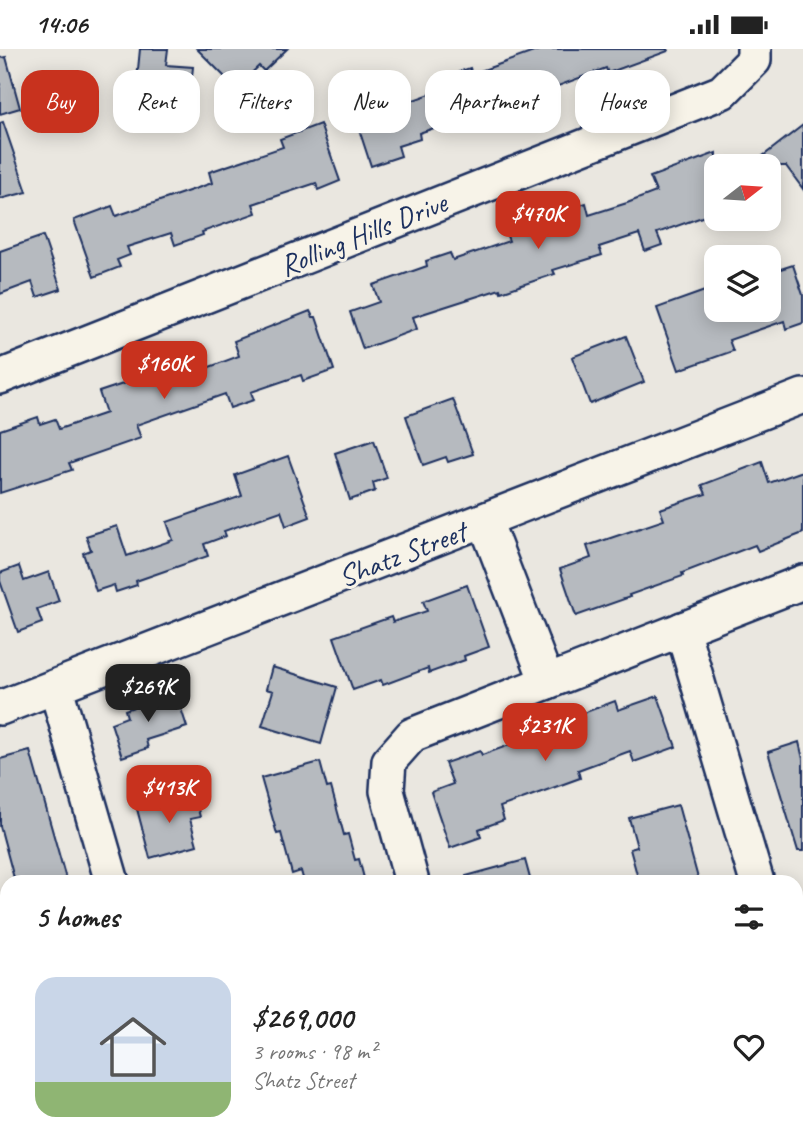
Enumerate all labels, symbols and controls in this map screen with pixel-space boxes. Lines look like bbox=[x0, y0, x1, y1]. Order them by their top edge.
text: 14:06 bbox=[35, 8, 88, 41]
chip: Buy bbox=[21, 70, 99, 133]
chip: Rent bbox=[113, 70, 200, 133]
chip: Filters bbox=[214, 70, 314, 133]
chip: New bbox=[328, 70, 411, 133]
chip: Apartment bbox=[425, 70, 561, 133]
chip: House bbox=[575, 70, 670, 133]
north arrow bbox=[704, 154, 780, 231]
map controls bbox=[704, 154, 781, 322]
street label: Rolling Hills Drive bbox=[274, 182, 454, 285]
pin: $470K bbox=[489, 191, 587, 251]
text: $470K bbox=[512, 199, 565, 228]
button: layers bbox=[704, 245, 781, 322]
pin: $160K bbox=[115, 341, 213, 401]
text: $160K bbox=[137, 349, 191, 378]
street label: Shatz Street bbox=[333, 511, 475, 596]
pin: $269K bbox=[99, 665, 197, 724]
text: $269K bbox=[121, 672, 175, 701]
pin: $231K bbox=[496, 703, 594, 763]
text: $231K bbox=[518, 711, 572, 740]
pin: $413K bbox=[120, 765, 218, 825]
text: $413K bbox=[142, 773, 196, 802]
text: 5 homes bbox=[35, 898, 119, 936]
icon: filters bbox=[730, 898, 768, 936]
text: $269,000 bbox=[252, 999, 353, 1037]
icon: home bbox=[91, 1005, 175, 1089]
icon: heart bbox=[730, 1028, 768, 1066]
text: 3 rooms · 98 m² bbox=[252, 1037, 376, 1066]
text: Shatz Street bbox=[252, 1066, 354, 1095]

